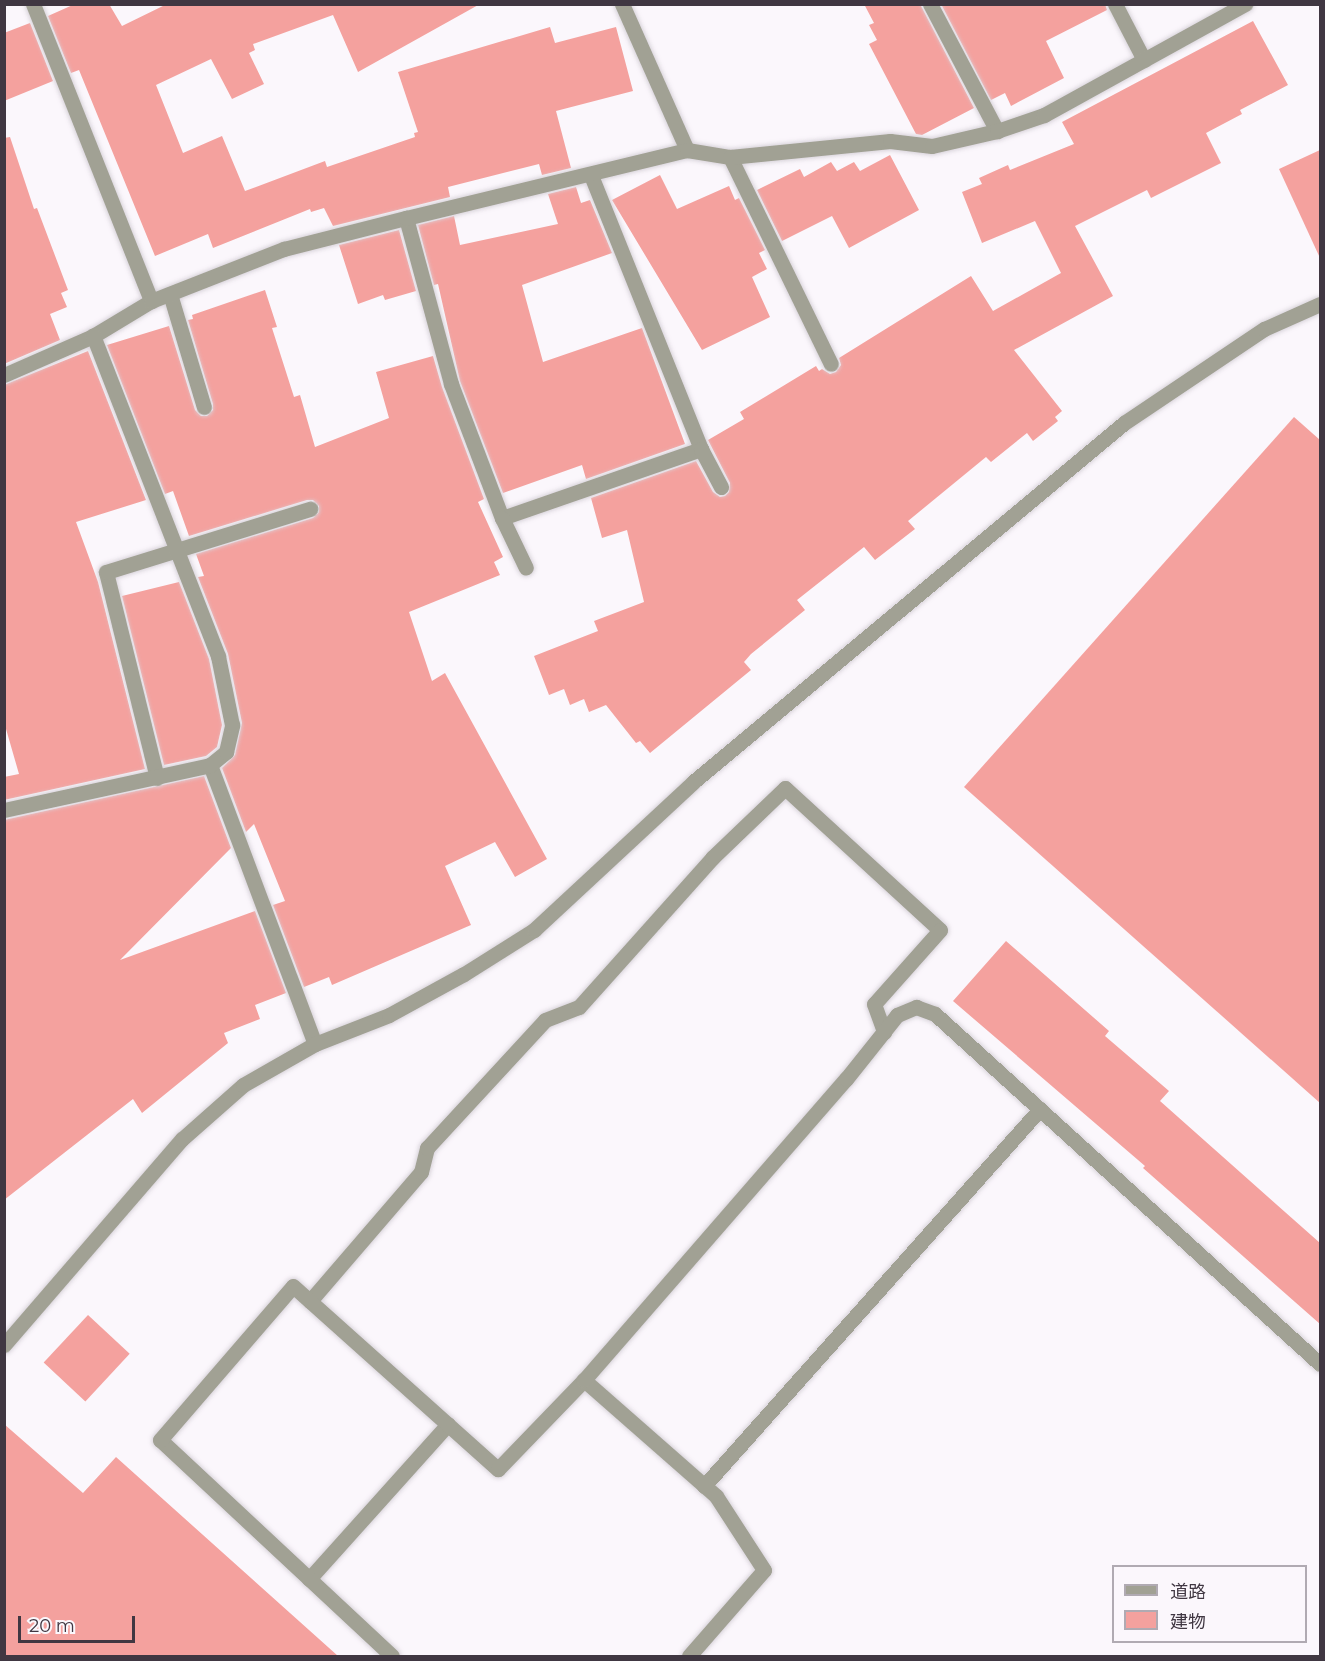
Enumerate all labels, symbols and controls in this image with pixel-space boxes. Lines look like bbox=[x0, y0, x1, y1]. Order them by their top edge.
legend bbox=[1112, 1565, 1307, 1643]
text: 道路 bbox=[1170, 1581, 1206, 1603]
scale bar bbox=[21, 1604, 138, 1642]
text: 建物 bbox=[1170, 1611, 1206, 1633]
text: 20 m bbox=[29, 1615, 75, 1637]

